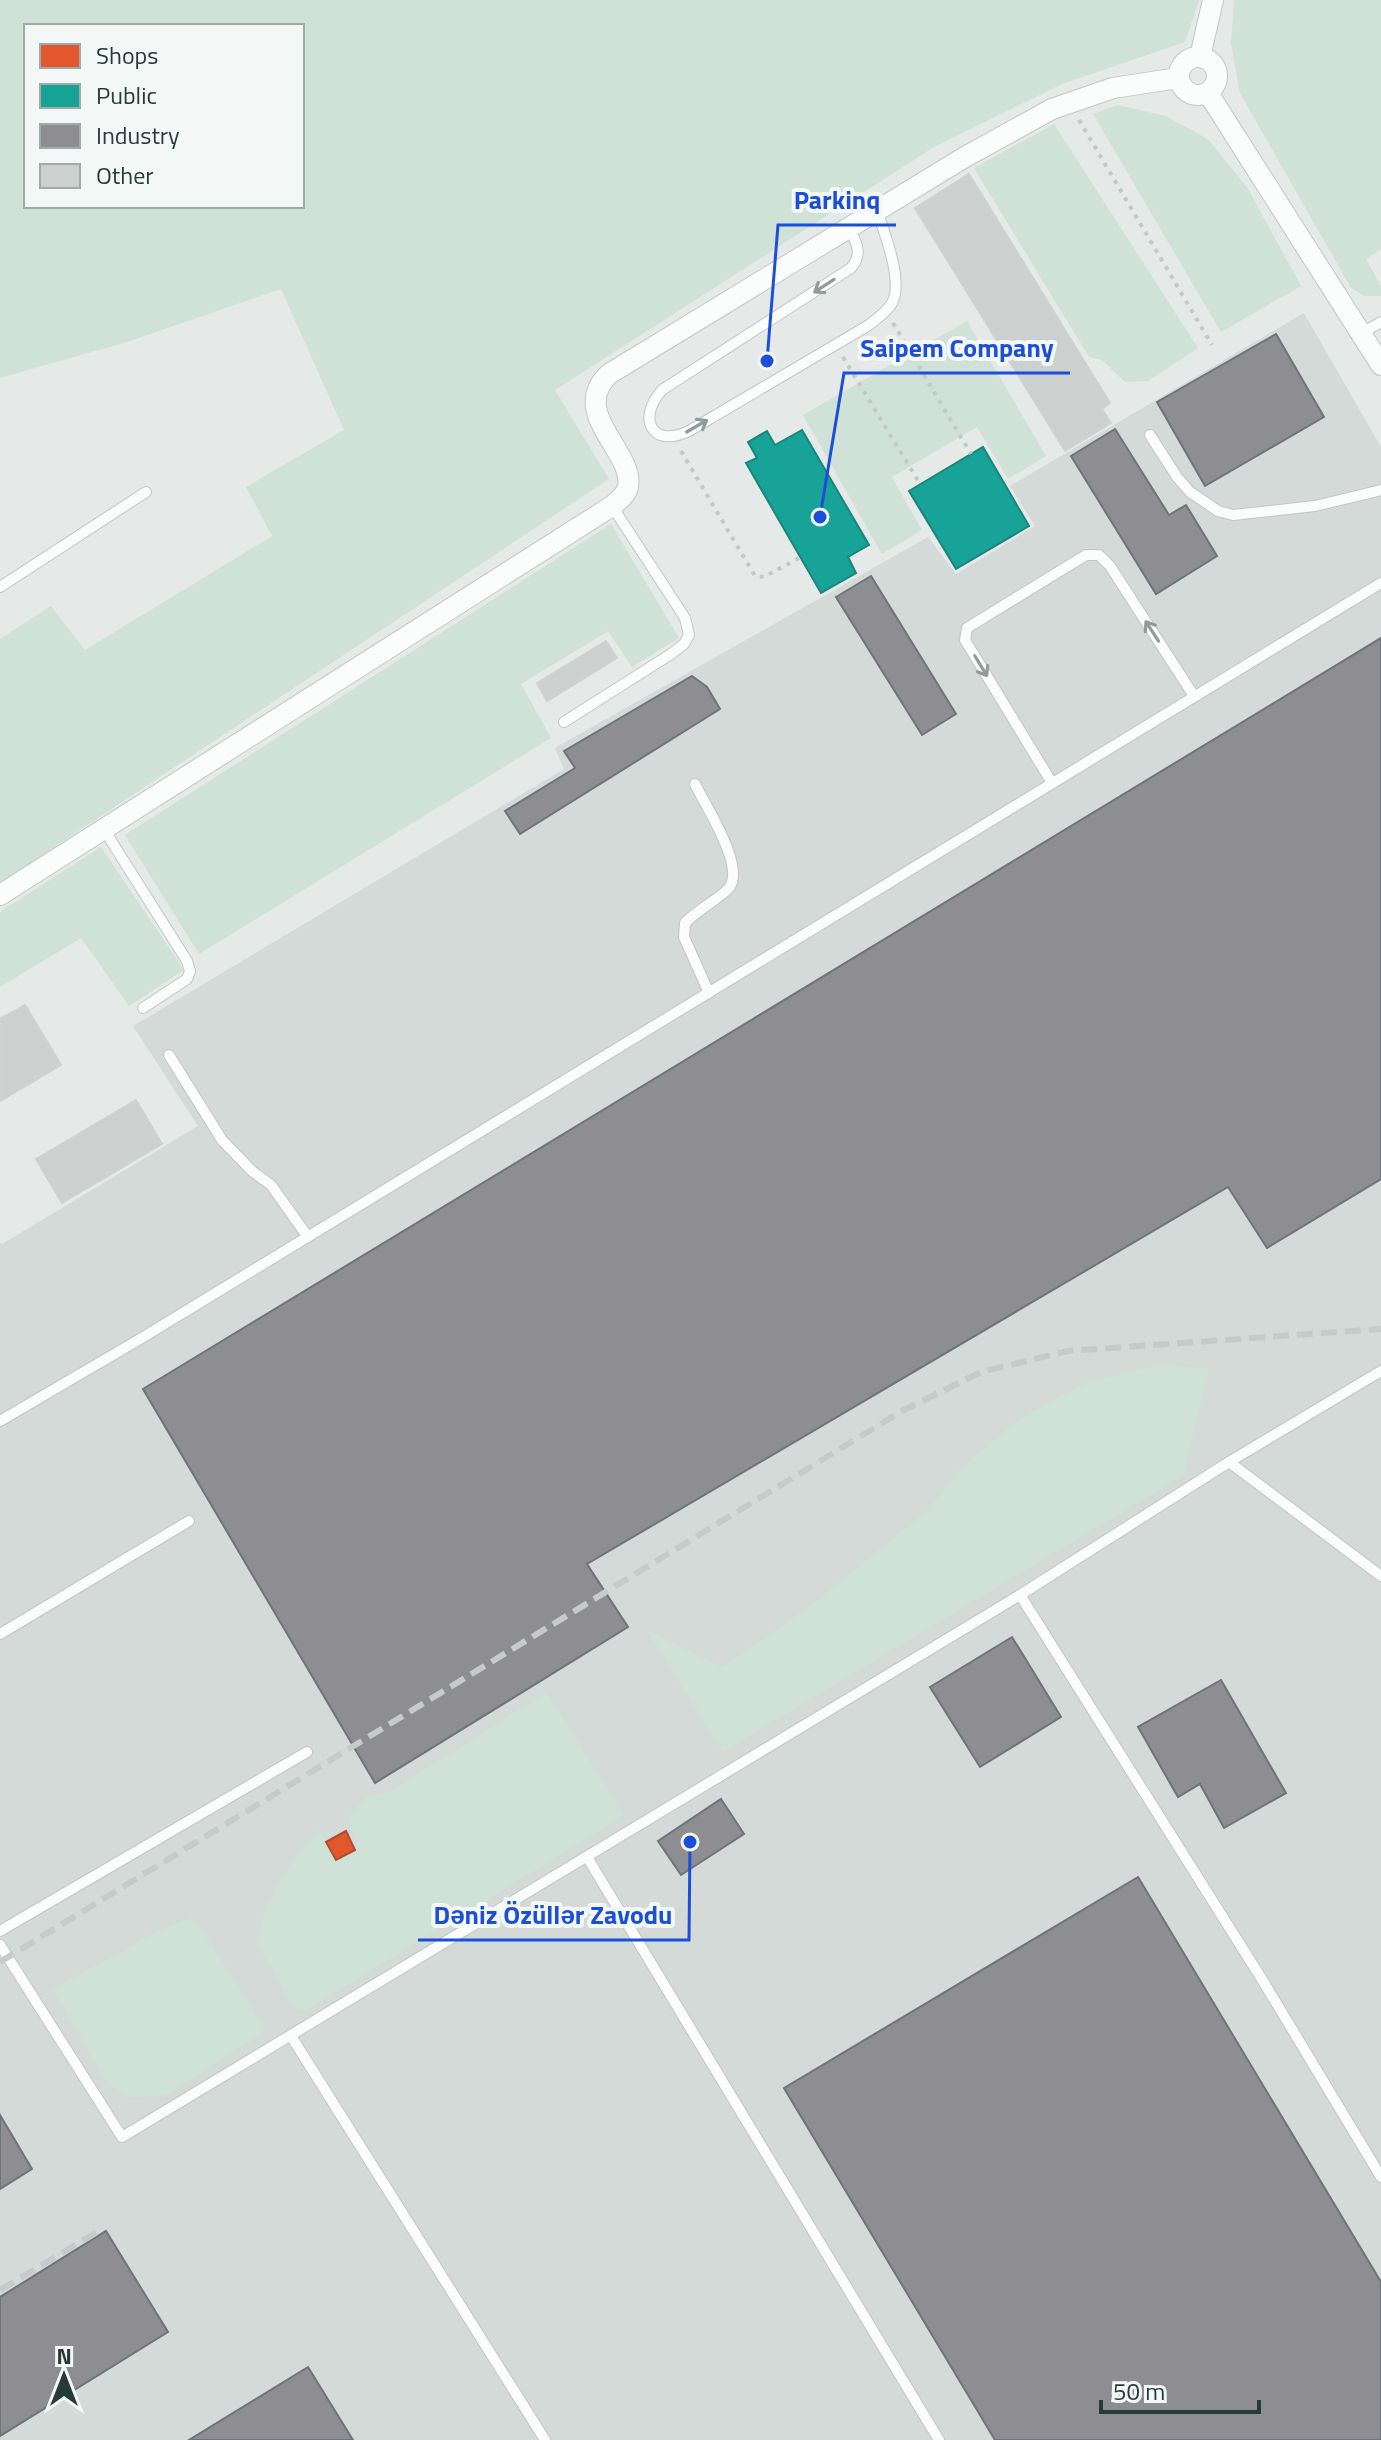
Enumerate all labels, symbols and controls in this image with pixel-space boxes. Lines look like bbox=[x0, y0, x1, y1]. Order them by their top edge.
legend bbox=[24, 24, 304, 208]
text: Shops bbox=[96, 37, 158, 73]
text: Public bbox=[96, 77, 157, 113]
text: Industry bbox=[96, 117, 180, 153]
text: Other bbox=[96, 157, 154, 193]
callout: Parkinq bbox=[778, 175, 896, 225]
text: Parkinq bbox=[794, 180, 880, 219]
one-way arrow bbox=[813, 277, 835, 294]
callout: Saipem Company bbox=[844, 323, 1070, 373]
text: Saipem Company bbox=[860, 328, 1054, 367]
one-way arrow bbox=[685, 418, 708, 434]
one-way arrow bbox=[1144, 620, 1160, 643]
one-way arrow bbox=[973, 654, 989, 677]
callout: Dəniz Özüllər Zavodu bbox=[418, 1890, 689, 1940]
text: Dəniz Özüllər Zavodu bbox=[434, 1895, 672, 1934]
north arrow bbox=[24, 2336, 104, 2416]
text: N bbox=[56, 2339, 72, 2373]
scale bar bbox=[1101, 2364, 1259, 2414]
text: 50 m bbox=[1113, 2373, 1165, 2409]

